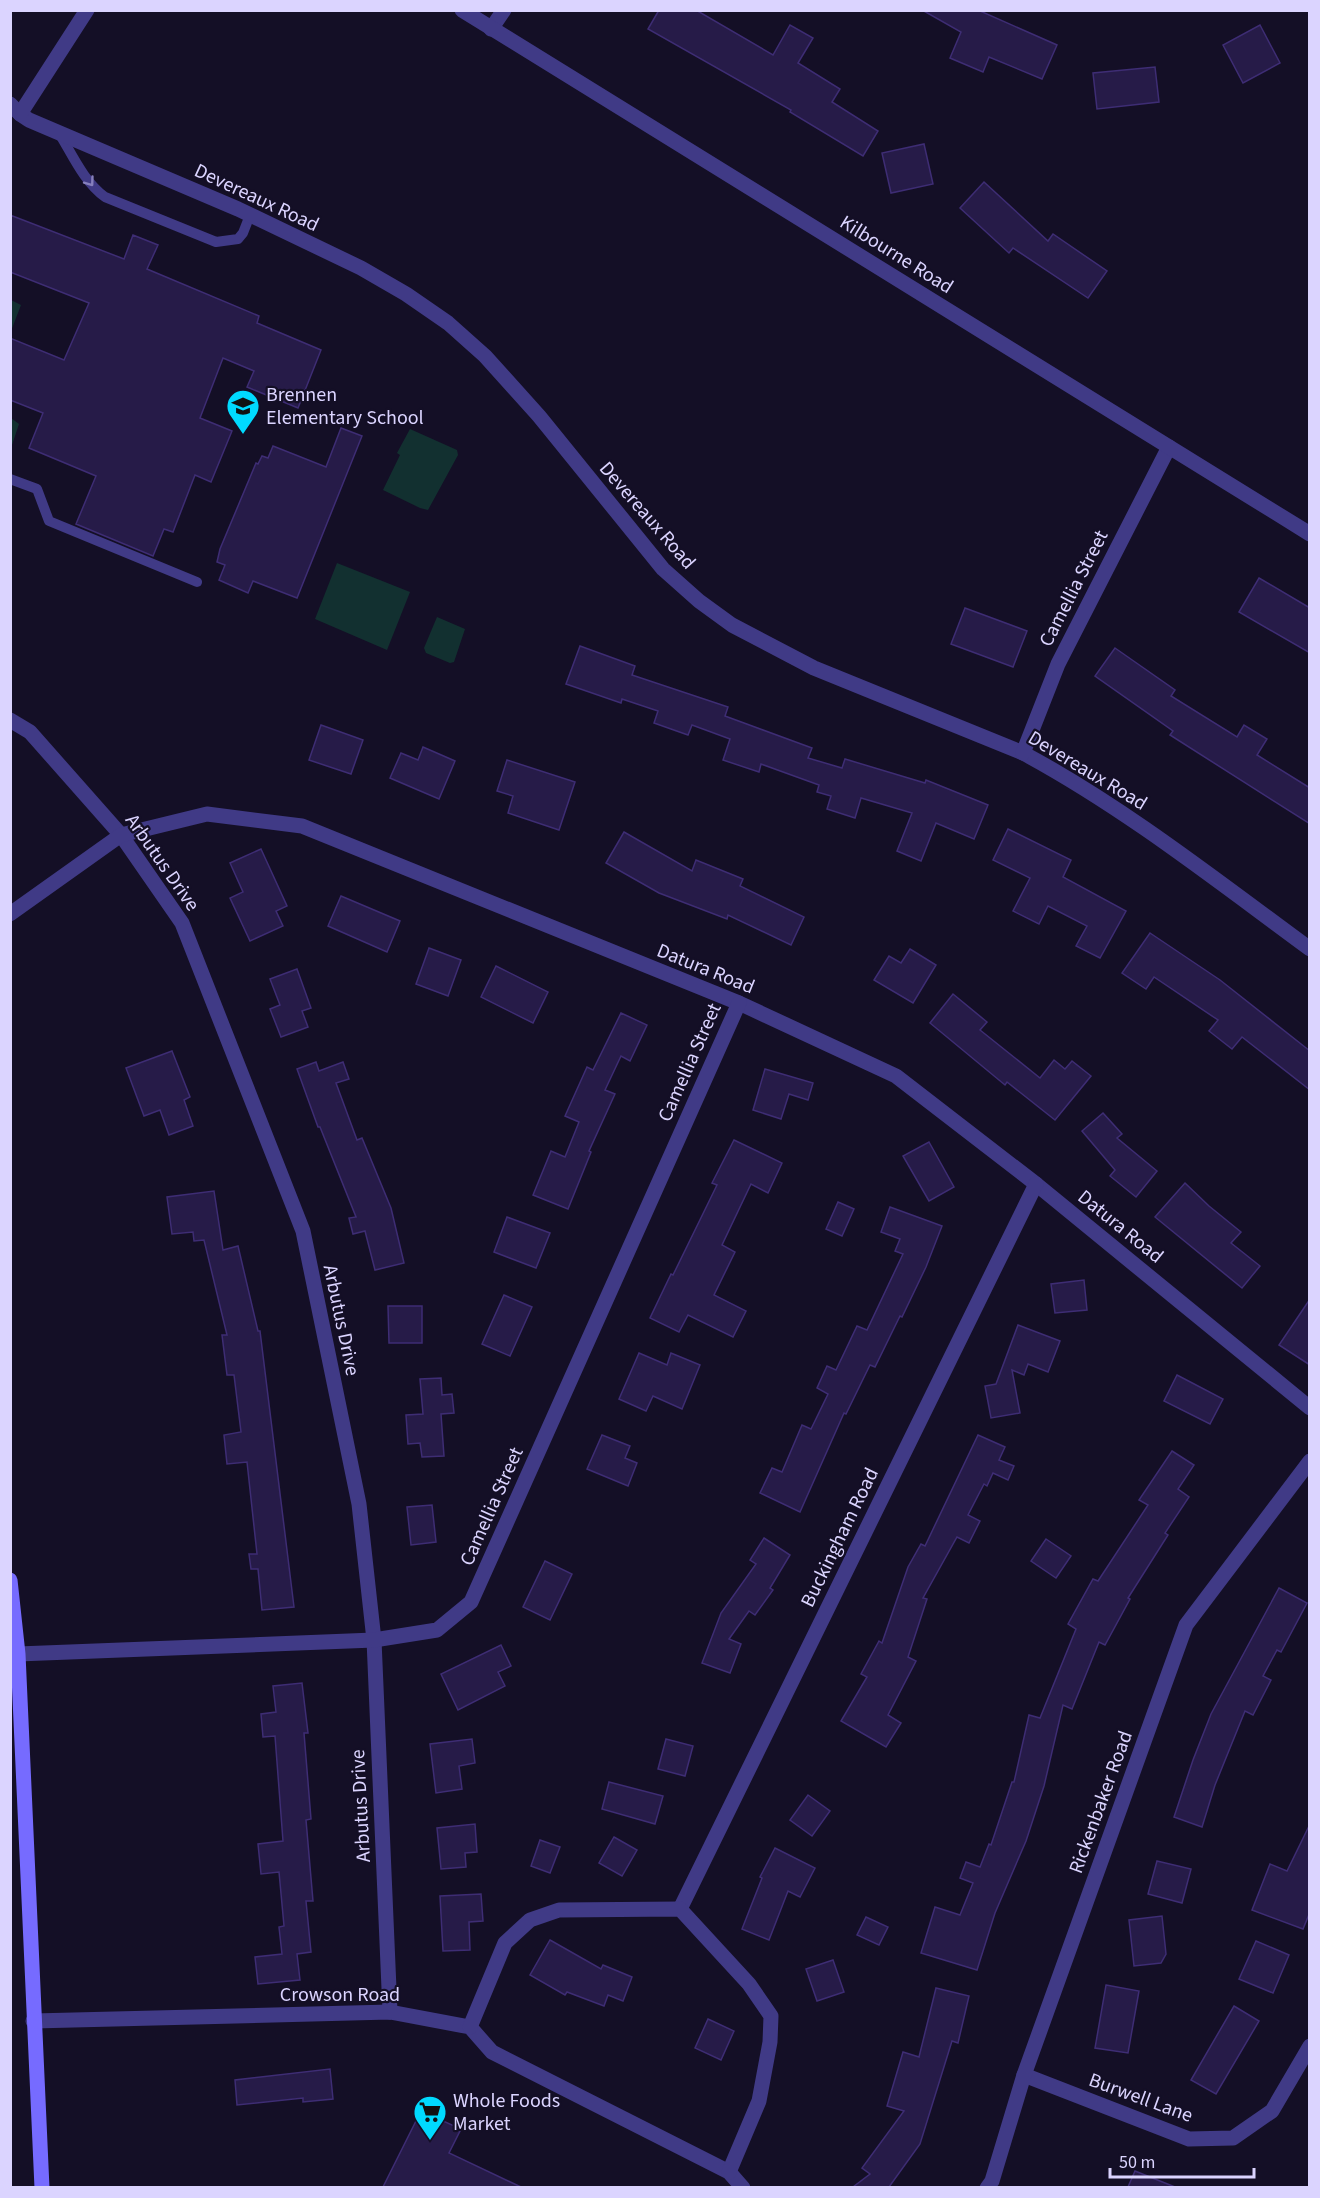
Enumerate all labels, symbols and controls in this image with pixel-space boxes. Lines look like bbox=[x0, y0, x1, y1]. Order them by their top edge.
street label: Devereaux Road bbox=[190, 157, 324, 239]
one-way arrow bbox=[83, 175, 94, 186]
street label: Kilbourne Road bbox=[834, 209, 959, 301]
place label: Brennen Elementary School bbox=[266, 381, 424, 432]
school or university icon: Brennen Elementary School bbox=[225, 388, 261, 435]
street label: Devereaux Road bbox=[592, 456, 702, 576]
street label: Camellia Street bbox=[1033, 525, 1115, 652]
street label: Devereaux Road bbox=[1023, 724, 1152, 818]
street label: Arbutus Drive bbox=[118, 808, 206, 917]
street label: Datura Road bbox=[653, 937, 759, 1001]
street label: Camellia Street bbox=[651, 998, 729, 1126]
street label: Datura Road bbox=[1071, 1183, 1169, 1270]
street label: Arbutus Drive bbox=[316, 1262, 366, 1379]
street label: Camellia Street bbox=[453, 1442, 531, 1570]
street label: Buckingham Road bbox=[794, 1463, 886, 1612]
street label: Rickenbaker Road bbox=[1062, 1727, 1140, 1878]
street label: Arbutus Drive bbox=[344, 1749, 378, 1863]
street label: Crowson Road bbox=[280, 1981, 400, 2009]
street label: Burwell Lane bbox=[1085, 2066, 1197, 2130]
place label: Whole Foods Market bbox=[453, 2087, 560, 2138]
supermarket icon: Whole Foods Market bbox=[412, 2094, 448, 2141]
scale bar bbox=[1110, 2141, 1254, 2179]
text: 50 m bbox=[1119, 2150, 1155, 2175]

